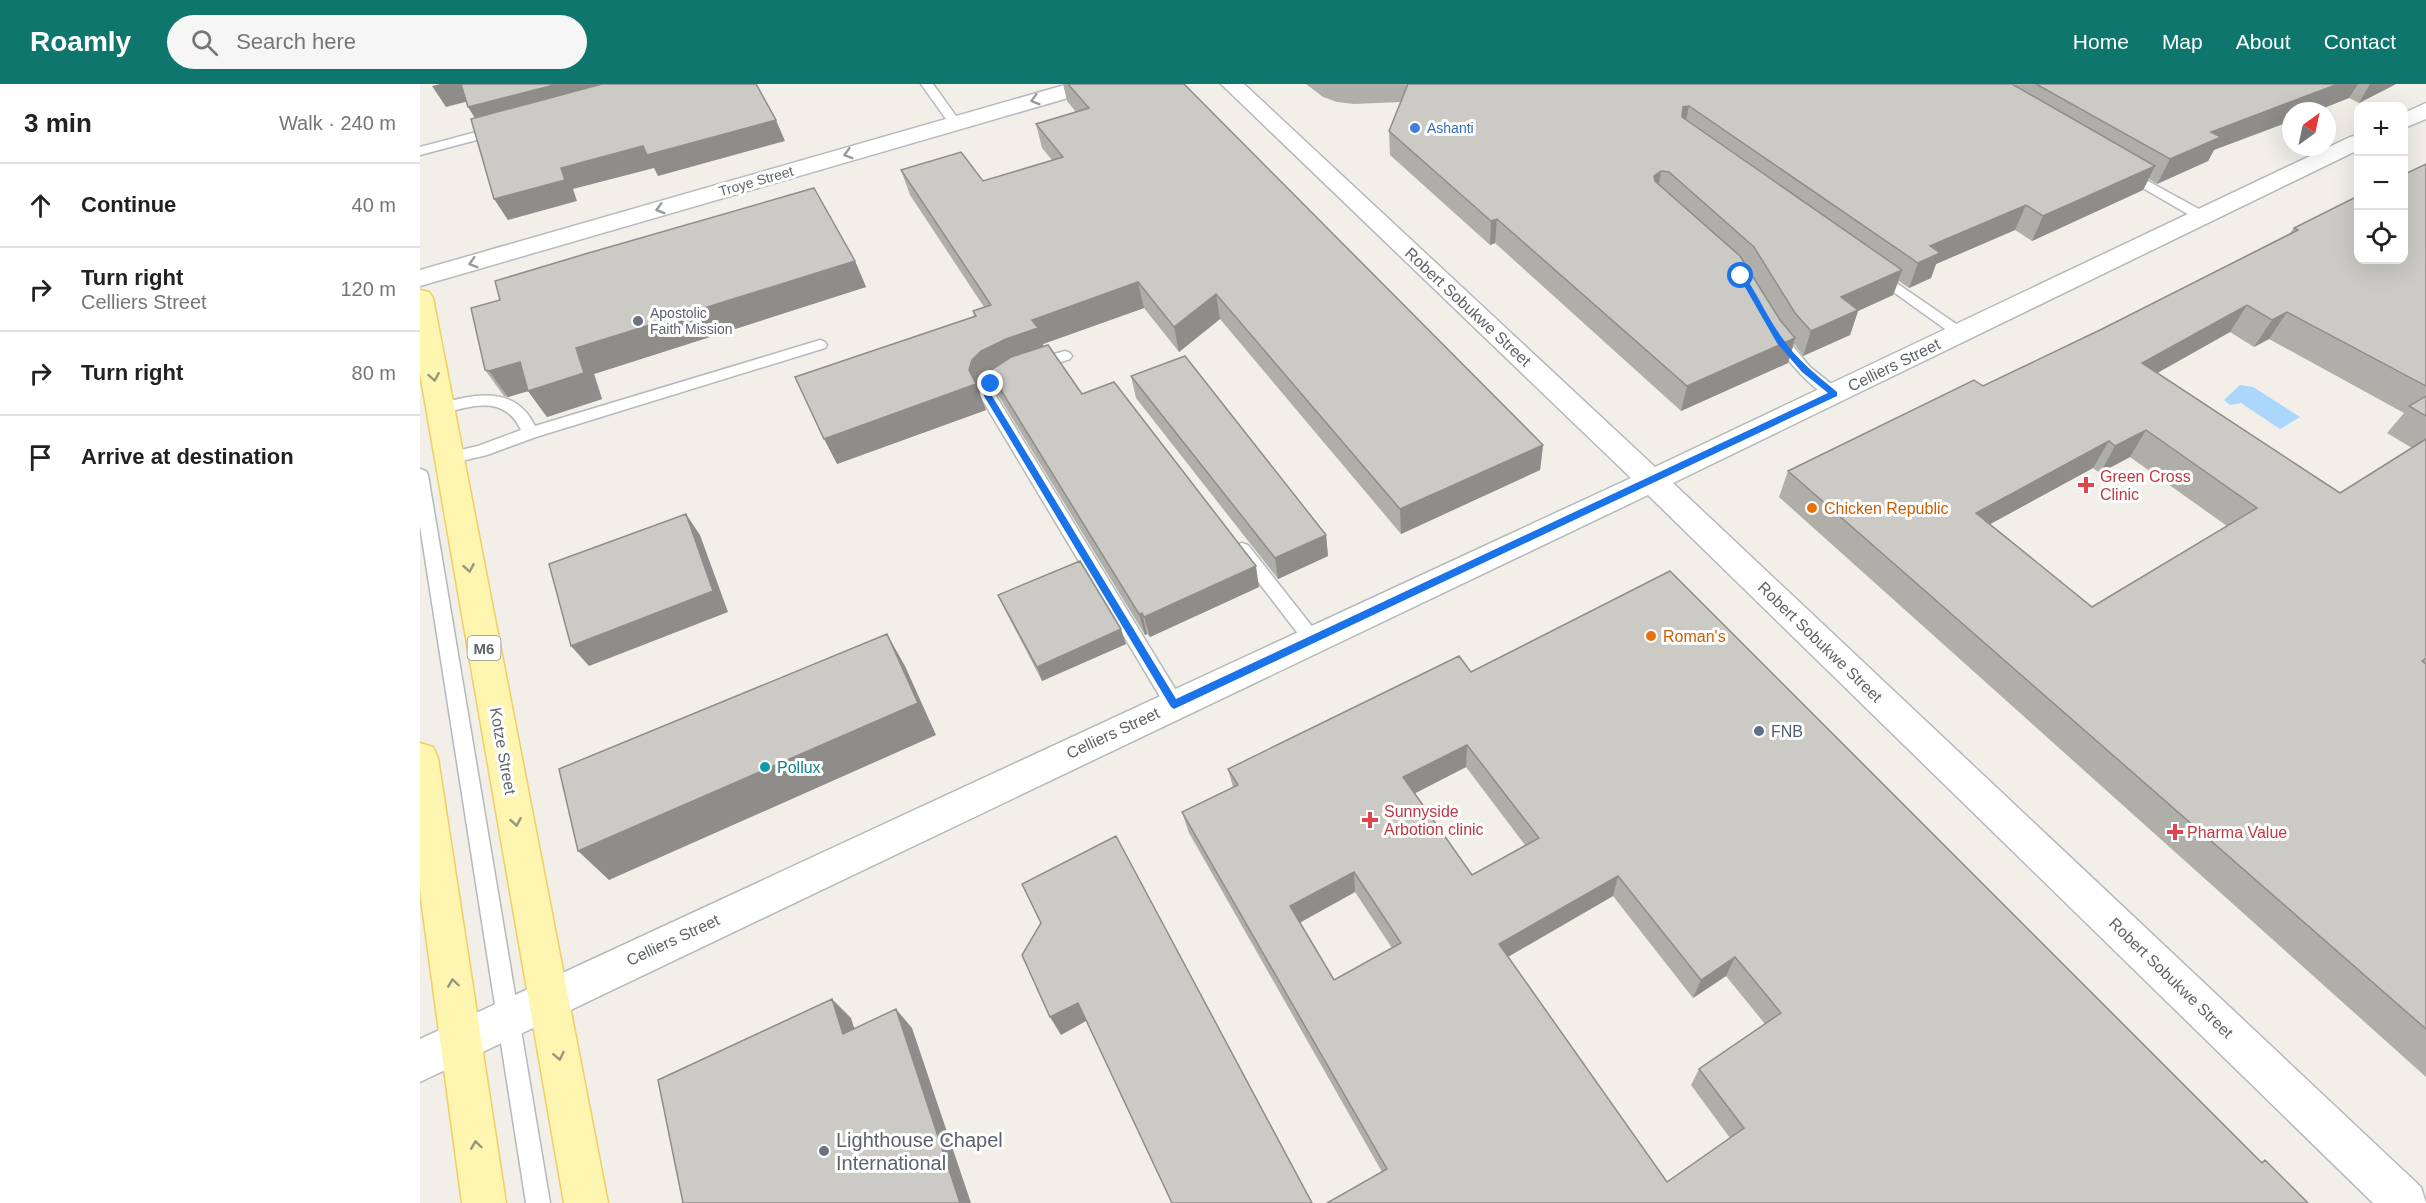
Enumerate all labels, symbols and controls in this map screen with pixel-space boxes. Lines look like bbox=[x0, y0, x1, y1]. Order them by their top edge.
search box bbox=[167, 15, 587, 69]
text: Roamly bbox=[30, 26, 131, 57]
icon: search bbox=[188, 26, 221, 59]
text: Search here bbox=[236, 29, 356, 54]
text: Home bbox=[2073, 30, 2129, 53]
text: Map bbox=[2162, 30, 2203, 53]
text: About bbox=[2236, 30, 2291, 53]
text: Contact bbox=[2324, 30, 2396, 53]
one-way arrow bbox=[1030, 93, 1041, 105]
north arrow bbox=[2282, 102, 2336, 156]
map controls bbox=[2354, 102, 2408, 264]
button: + bbox=[2354, 102, 2408, 156]
text: 3 min bbox=[24, 108, 92, 138]
text: Walk · 240 m bbox=[279, 112, 396, 134]
place label: Ashanti bbox=[1427, 120, 1474, 136]
marker: Ashanti bbox=[1408, 121, 1422, 135]
one-way arrow bbox=[843, 147, 853, 160]
button: − bbox=[2354, 156, 2408, 210]
street label: Troye Street bbox=[717, 163, 795, 199]
icon: ahead bbox=[24, 189, 57, 222]
text: Continue bbox=[81, 192, 176, 217]
text: 40 m bbox=[352, 194, 396, 216]
one-way arrow bbox=[655, 202, 666, 214]
button: locate bbox=[2354, 210, 2408, 264]
street label: Robert Sobukwe Street bbox=[1402, 244, 1535, 370]
one-way arrow bbox=[468, 256, 479, 268]
route start bbox=[1727, 262, 1753, 288]
text: Turn right bbox=[81, 265, 183, 290]
icon: right bbox=[24, 273, 57, 306]
text: 120 m bbox=[340, 278, 396, 300]
text: Celliers Street bbox=[81, 291, 207, 313]
place label: Apostolic Faith Mission bbox=[650, 305, 732, 337]
marker: Apostolic Faith Mission bbox=[631, 314, 645, 328]
street label: Celliers Street bbox=[1845, 335, 1943, 395]
icon: right bbox=[24, 357, 57, 390]
text: Turn right bbox=[81, 360, 183, 385]
text: 80 m bbox=[352, 362, 396, 384]
route end bbox=[977, 370, 1003, 396]
one-way arrow bbox=[427, 371, 440, 381]
icon: arrive bbox=[24, 441, 57, 474]
text: Arrive at destination bbox=[81, 444, 294, 469]
place label: Green Cross Clinic bbox=[2100, 468, 2191, 503]
marker: Green Cross Clinic bbox=[2077, 476, 2095, 494]
place label: Chicken Republic bbox=[1824, 500, 1949, 517]
marker: Chicken Republic bbox=[1805, 501, 1819, 515]
one-way arrow bbox=[463, 564, 475, 573]
street label: Robert Sobukwe Street bbox=[1755, 578, 1886, 706]
place label: Roman's bbox=[1663, 628, 1726, 645]
marker: Roman's bbox=[1644, 629, 1658, 643]
road number: M6 bbox=[468, 636, 500, 660]
street label: Celliers Street bbox=[1064, 704, 1163, 762]
street label: Kotze Street bbox=[487, 706, 519, 796]
place label: FNB bbox=[1771, 723, 1803, 740]
marker: FNB bbox=[1752, 724, 1766, 738]
place label: Pollux bbox=[777, 759, 821, 776]
marker: Pollux bbox=[758, 760, 772, 774]
place label: Sunnyside Arbotion clinic bbox=[1384, 803, 1484, 838]
marker: Sunnyside Arbotion clinic bbox=[1361, 811, 1379, 829]
one-way arrow bbox=[509, 817, 522, 827]
place label: Pharma Value bbox=[2187, 824, 2287, 841]
marker: Pharma Value bbox=[2168, 825, 2182, 839]
street label: Celliers Street bbox=[624, 911, 723, 969]
street label: Robert Sobukwe Street bbox=[2106, 914, 2237, 1042]
one-way arrow bbox=[448, 978, 460, 987]
one-way arrow bbox=[552, 1051, 565, 1061]
place label: Lighthouse Chapel International bbox=[836, 1129, 1003, 1174]
one-way arrow bbox=[471, 1140, 483, 1150]
marker: Lighthouse Chapel International bbox=[817, 1144, 831, 1158]

